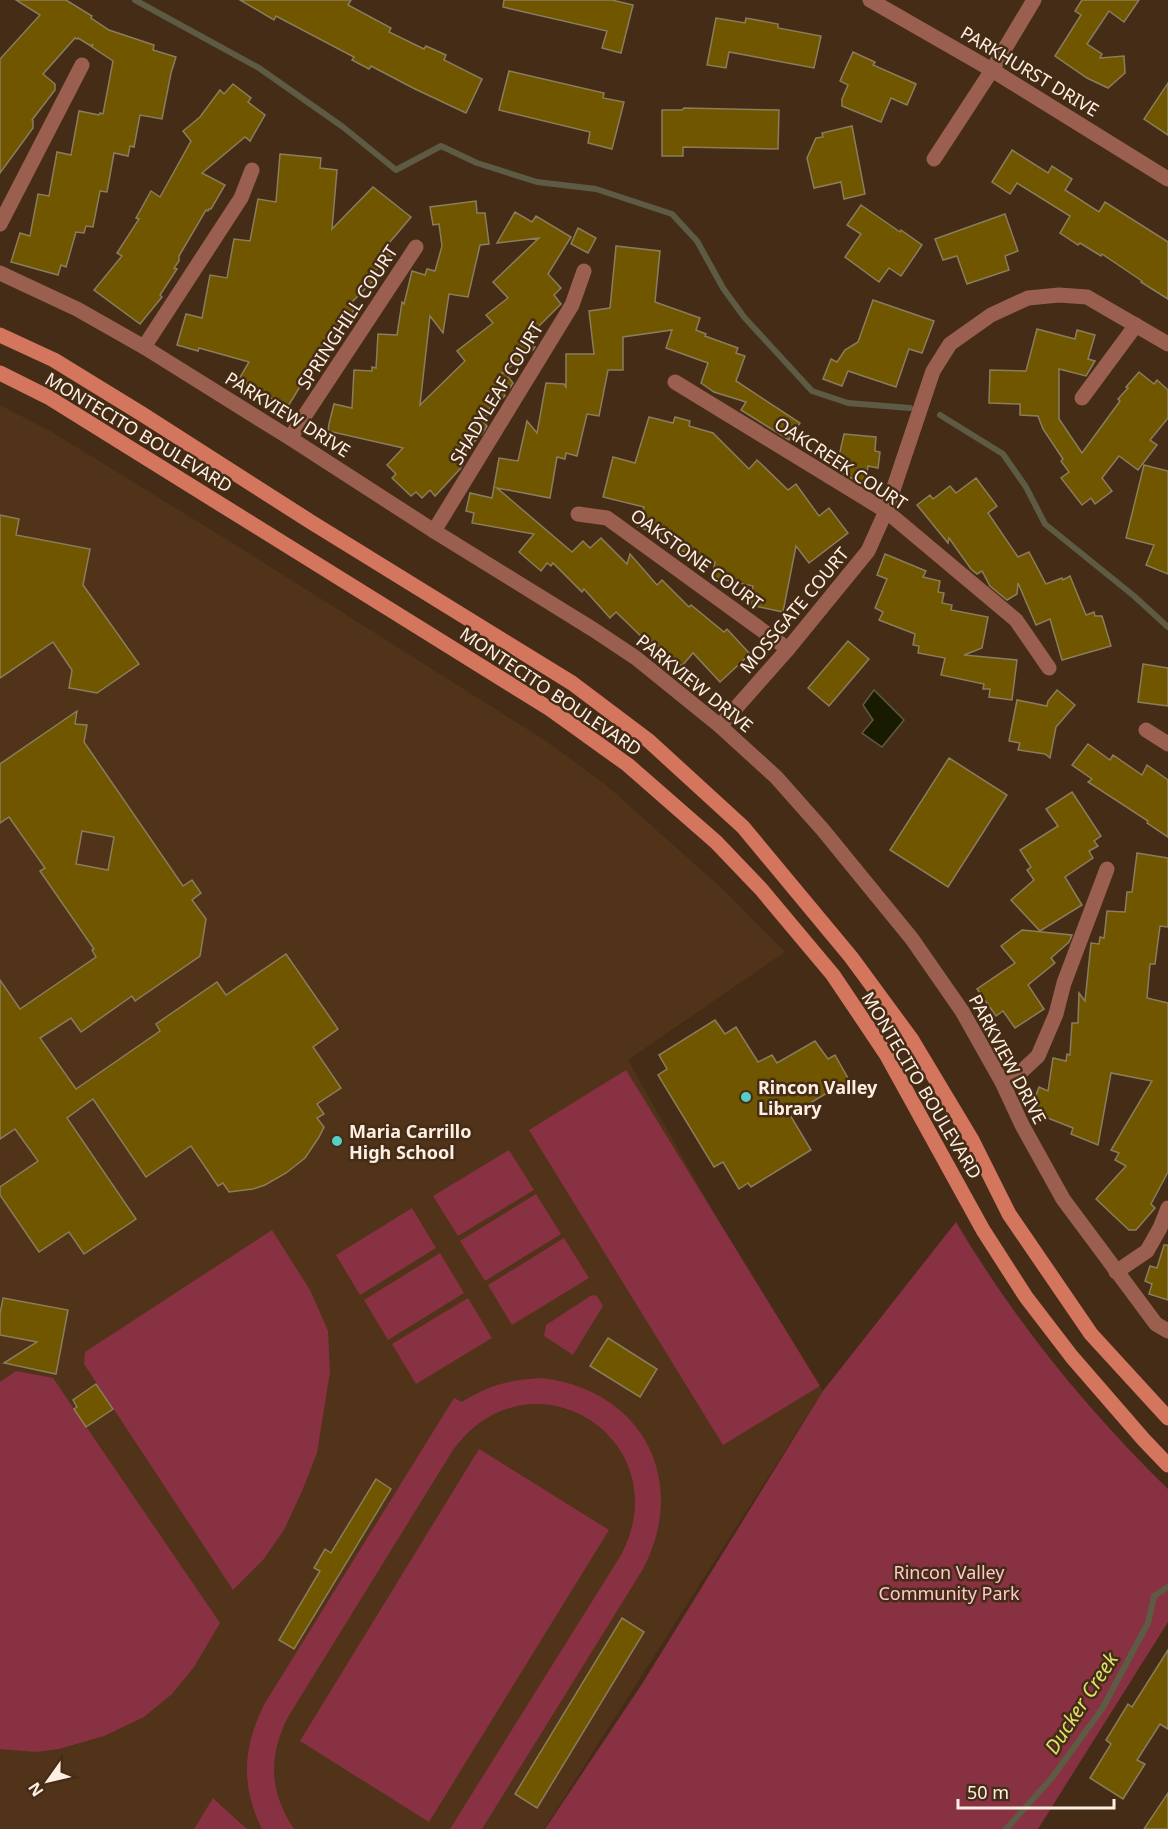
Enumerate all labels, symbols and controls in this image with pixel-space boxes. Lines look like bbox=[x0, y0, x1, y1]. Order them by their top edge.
street label: PARKHURST DRIVE bbox=[956, 20, 1104, 122]
street label: SPRINGHILL COURT bbox=[291, 240, 403, 394]
street label: SHADYLEAF COURT bbox=[444, 317, 548, 469]
street label: PARKVIEW DRIVE bbox=[221, 366, 355, 462]
street label: MONTECITO BOULEVARD bbox=[41, 367, 237, 497]
street label: OAKCREEK COURT bbox=[770, 411, 912, 515]
street label: OAKSTONE COURT bbox=[626, 503, 768, 615]
street label: MOSSGATE COURT bbox=[734, 542, 854, 678]
street label: MONTECITO BOULEVARD bbox=[455, 621, 647, 761]
street label: PARKVIEW DRIVE bbox=[632, 629, 758, 737]
street label: MONTECITO BOULEVARD bbox=[857, 987, 987, 1183]
street label: PARKVIEW DRIVE bbox=[964, 990, 1052, 1128]
place label: Rincon Valley Library bbox=[758, 1075, 878, 1120]
marker: Rincon Valley Library bbox=[739, 1090, 753, 1104]
place label: Maria Carrillo High School bbox=[349, 1119, 471, 1164]
marker: Maria Carrillo High School bbox=[330, 1134, 344, 1148]
park label: Rincon Valley Community Park bbox=[878, 1560, 1020, 1605]
water label: Ducker Creek bbox=[1038, 1646, 1124, 1759]
north arrow bbox=[18, 1751, 78, 1811]
scale bar bbox=[958, 1772, 1114, 1810]
text: N bbox=[23, 1778, 48, 1801]
text: 50 m bbox=[967, 1780, 1009, 1804]

